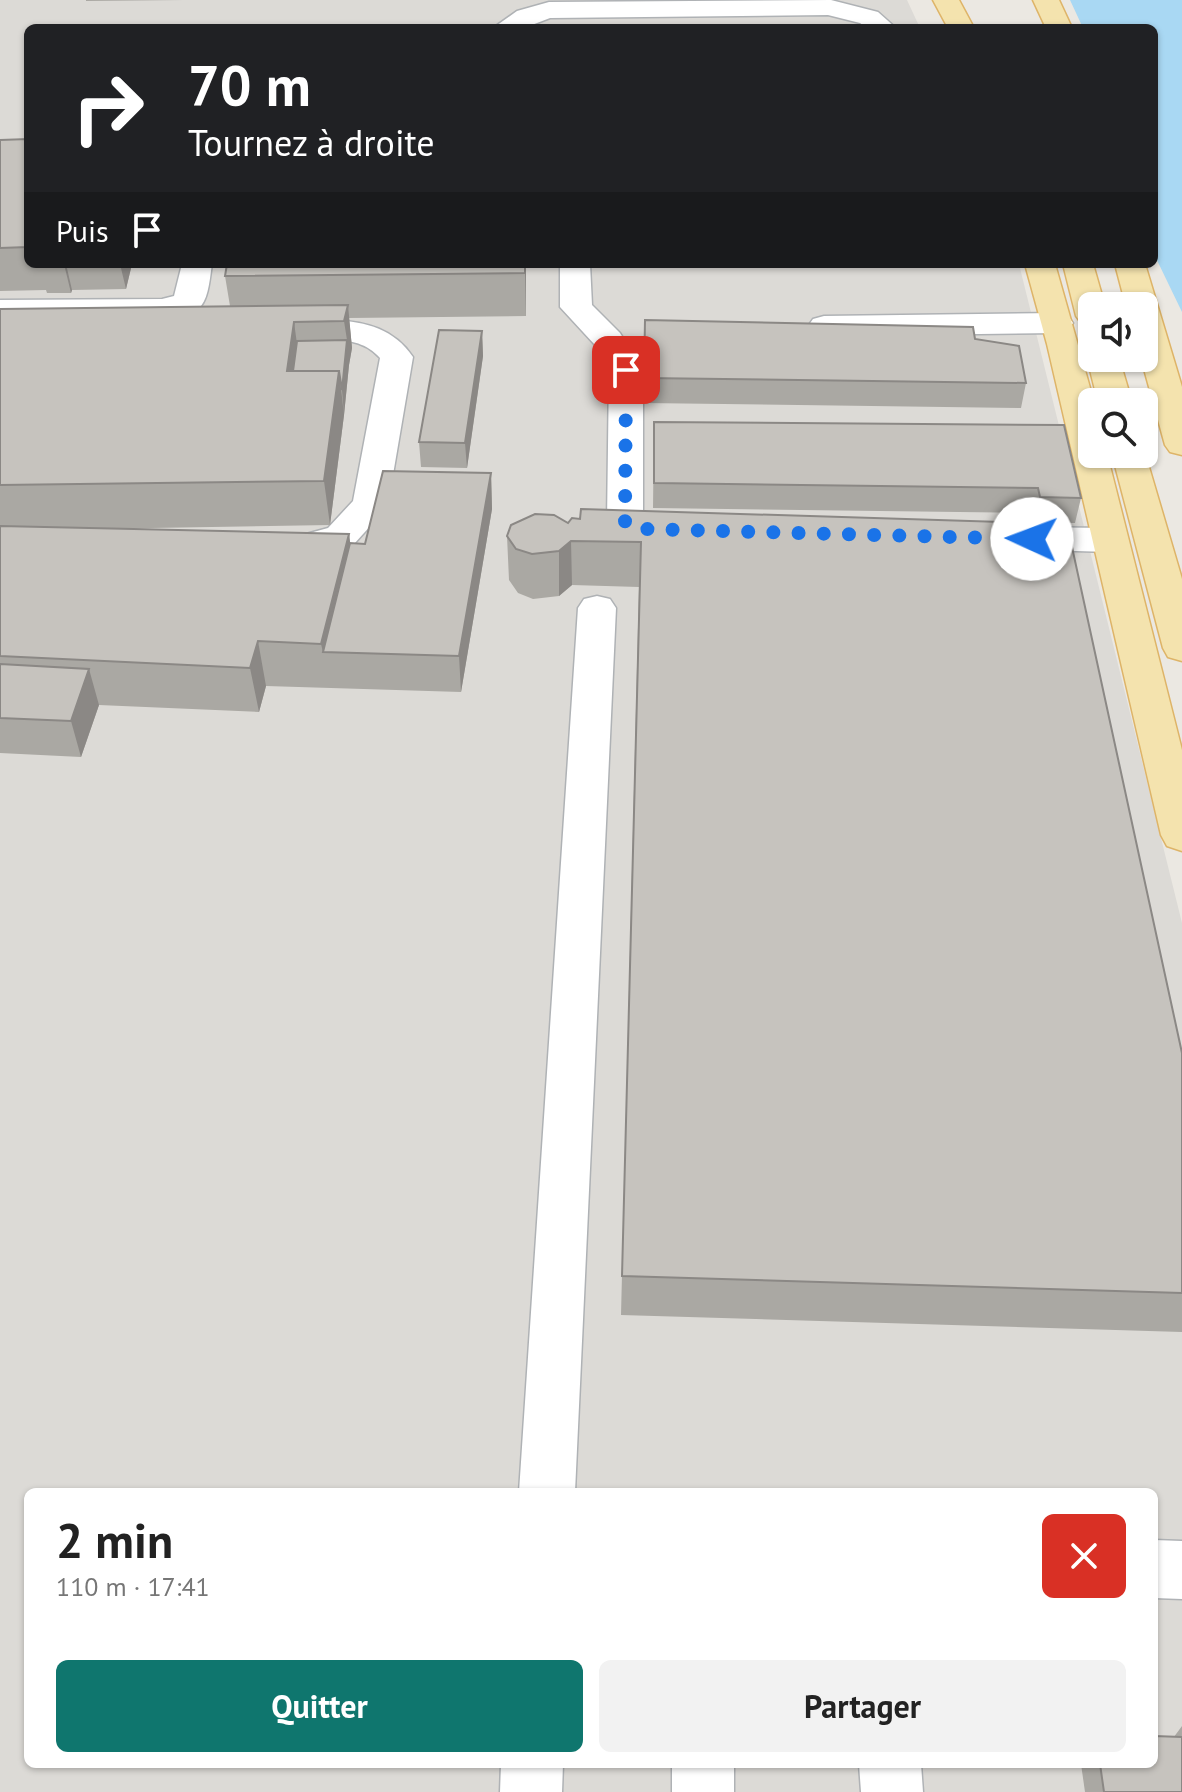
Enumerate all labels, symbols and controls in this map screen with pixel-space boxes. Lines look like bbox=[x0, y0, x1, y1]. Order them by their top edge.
text: 70 m bbox=[188, 49, 311, 121]
icon: right bbox=[56, 56, 160, 160]
text: Tournez à droite bbox=[188, 119, 435, 166]
icon: arrive bbox=[125, 208, 169, 252]
text: Puis bbox=[56, 211, 109, 250]
map controls bbox=[1078, 292, 1158, 468]
button: sound bbox=[1078, 292, 1158, 372]
pin bbox=[592, 336, 660, 404]
icon: arrive bbox=[604, 348, 648, 392]
button: search bbox=[1078, 388, 1158, 468]
position arrow bbox=[990, 497, 1074, 581]
text: 2 min bbox=[56, 1509, 173, 1571]
button: close bbox=[1042, 1514, 1126, 1598]
text: 110 m · 17:41 bbox=[56, 1570, 210, 1603]
button: Quitter bbox=[56, 1660, 583, 1752]
button: Partager bbox=[599, 1660, 1126, 1752]

